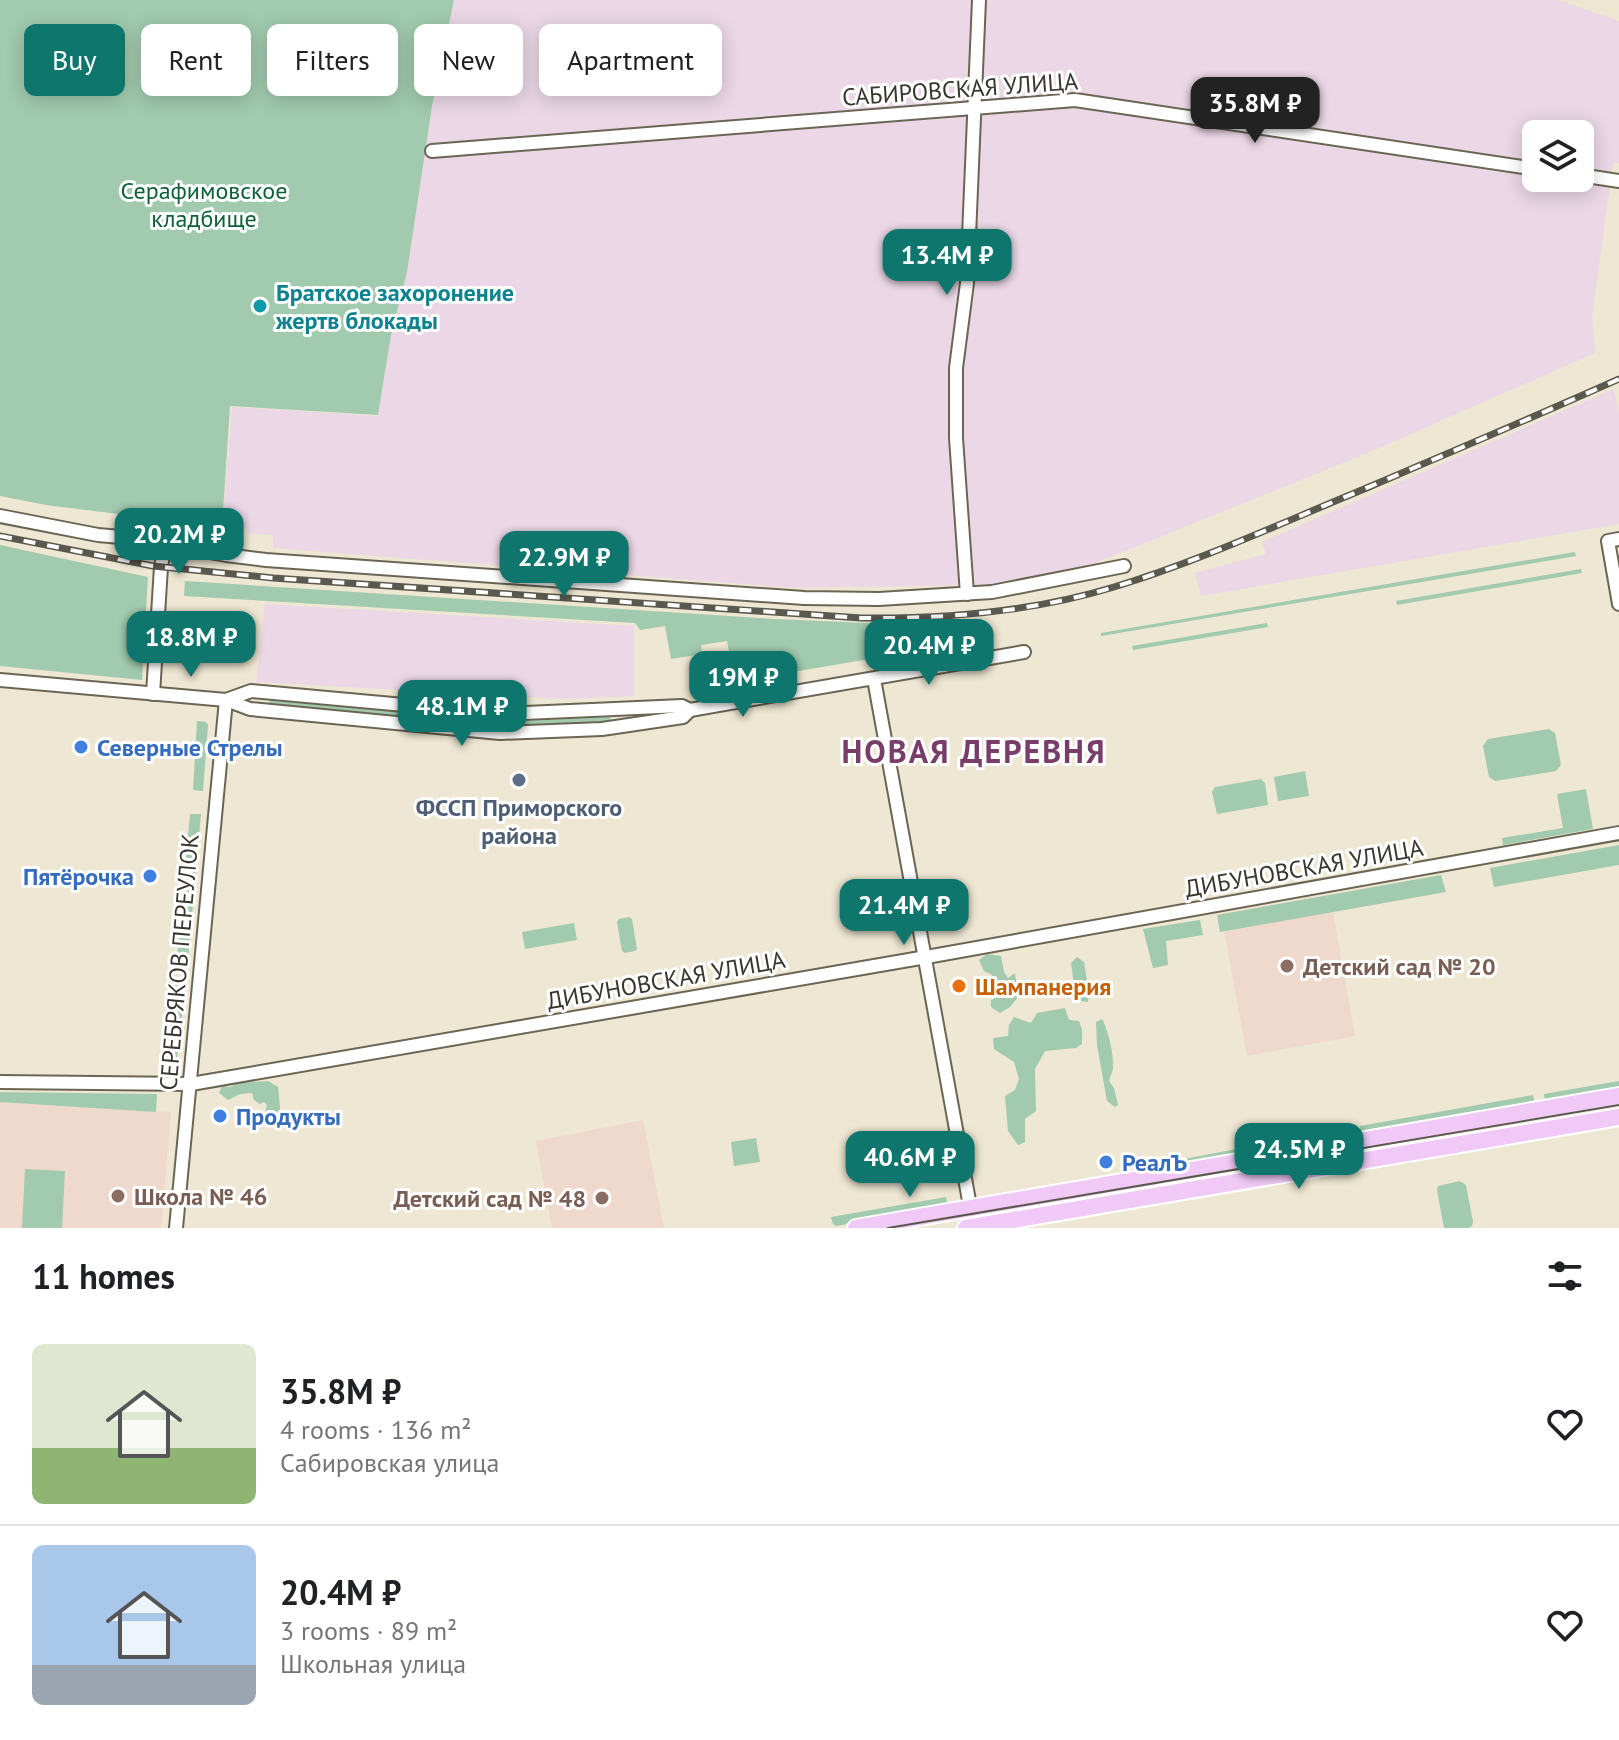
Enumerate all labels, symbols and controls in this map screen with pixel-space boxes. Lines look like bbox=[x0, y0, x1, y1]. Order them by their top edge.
chip: Buy bbox=[24, 24, 125, 96]
chip: Rent bbox=[141, 24, 251, 96]
chip: Filters bbox=[267, 24, 398, 96]
chip: New bbox=[414, 24, 523, 96]
chip: Apartment bbox=[539, 24, 722, 96]
street label: САБИРОВСКАЯ УЛИЦА bbox=[841, 65, 1079, 113]
pin: 35.8M ₽ bbox=[1181, 77, 1329, 145]
text: 35.8M ₽ bbox=[1209, 86, 1301, 119]
map controls bbox=[1522, 120, 1594, 192]
button: layers bbox=[1522, 120, 1594, 192]
park label: Серафимовское кладбище bbox=[121, 175, 287, 234]
pin: 13.4M ₽ bbox=[873, 229, 1021, 297]
text: 13.4M ₽ bbox=[901, 238, 993, 271]
place label: Братское захоронение жертв блокады bbox=[275, 277, 514, 336]
marker: Братское захоронение жертв блокады bbox=[251, 297, 269, 315]
pin: 20.2M ₽ bbox=[105, 508, 253, 576]
text: 20.2M ₽ bbox=[133, 517, 225, 550]
pin: 22.9M ₽ bbox=[490, 531, 638, 599]
text: 22.9M ₽ bbox=[518, 540, 610, 573]
pin: 18.8M ₽ bbox=[117, 611, 265, 679]
pin: 20.4M ₽ bbox=[855, 619, 1003, 687]
text: 18.8M ₽ bbox=[145, 620, 237, 653]
text: 20.4M ₽ bbox=[883, 628, 975, 661]
pin: 19M ₽ bbox=[687, 651, 799, 719]
text: 19M ₽ bbox=[707, 660, 779, 693]
pin: 48.1M ₽ bbox=[388, 680, 536, 748]
text: 48.1M ₽ bbox=[416, 689, 508, 722]
district label: НОВАЯ ДЕРЕВНЯ bbox=[842, 730, 1106, 772]
place label: Северные Стрелы bbox=[97, 732, 283, 763]
marker: Северные Стрелы bbox=[72, 738, 90, 756]
marker: ФССП Приморского района bbox=[510, 771, 528, 789]
place label: ФССП Приморского района bbox=[416, 792, 622, 851]
street label: СЕРЕБРЯКОВ ПЕРЕУЛОК bbox=[152, 832, 206, 1092]
street label: ДИБУНОВСКАЯ УЛИЦА bbox=[1182, 832, 1426, 904]
place label: Пятёрочка bbox=[23, 861, 134, 892]
marker: Пятёрочка bbox=[141, 867, 159, 885]
pin: 21.4M ₽ bbox=[830, 879, 978, 947]
text: 21.4M ₽ bbox=[858, 888, 950, 921]
street label: ДИБУНОВСКАЯ УЛИЦА bbox=[544, 944, 788, 1016]
place label: Детский сад № 20 bbox=[1303, 951, 1496, 982]
marker: Детский сад № 20 bbox=[1278, 957, 1296, 975]
place label: Шампанерия bbox=[975, 971, 1111, 1002]
marker: Шампанерия bbox=[950, 977, 968, 995]
place label: Продукты bbox=[236, 1101, 341, 1132]
marker: Продукты bbox=[211, 1107, 229, 1125]
pin: 24.5M ₽ bbox=[1225, 1123, 1373, 1191]
pin: 40.6M ₽ bbox=[836, 1131, 984, 1199]
text: 24.5M ₽ bbox=[1253, 1132, 1345, 1165]
text: 40.6M ₽ bbox=[864, 1140, 956, 1173]
place label: РеалЪ bbox=[1122, 1147, 1187, 1178]
marker: РеалЪ bbox=[1097, 1153, 1115, 1171]
place label: Школа № 46 bbox=[134, 1181, 267, 1212]
place label: Детский сад № 48 bbox=[393, 1183, 586, 1214]
marker: Школа № 46 bbox=[109, 1187, 127, 1205]
marker: Детский сад № 48 bbox=[593, 1189, 611, 1207]
text: 11 homes bbox=[32, 1254, 175, 1298]
icon: filters bbox=[1543, 1254, 1587, 1298]
text: 35.8M ₽ bbox=[280, 1369, 401, 1413]
icon: home bbox=[96, 1376, 192, 1472]
icon: heart bbox=[1543, 1402, 1587, 1446]
text: 4 rooms · 136 m² bbox=[280, 1413, 472, 1446]
text: Сабировская улица bbox=[280, 1446, 499, 1479]
text: 20.4M ₽ bbox=[280, 1570, 401, 1614]
icon: home bbox=[96, 1577, 192, 1673]
icon: heart bbox=[1543, 1603, 1587, 1647]
text: 3 rooms · 89 m² bbox=[280, 1614, 457, 1647]
text: Школьная улица bbox=[280, 1647, 466, 1680]

